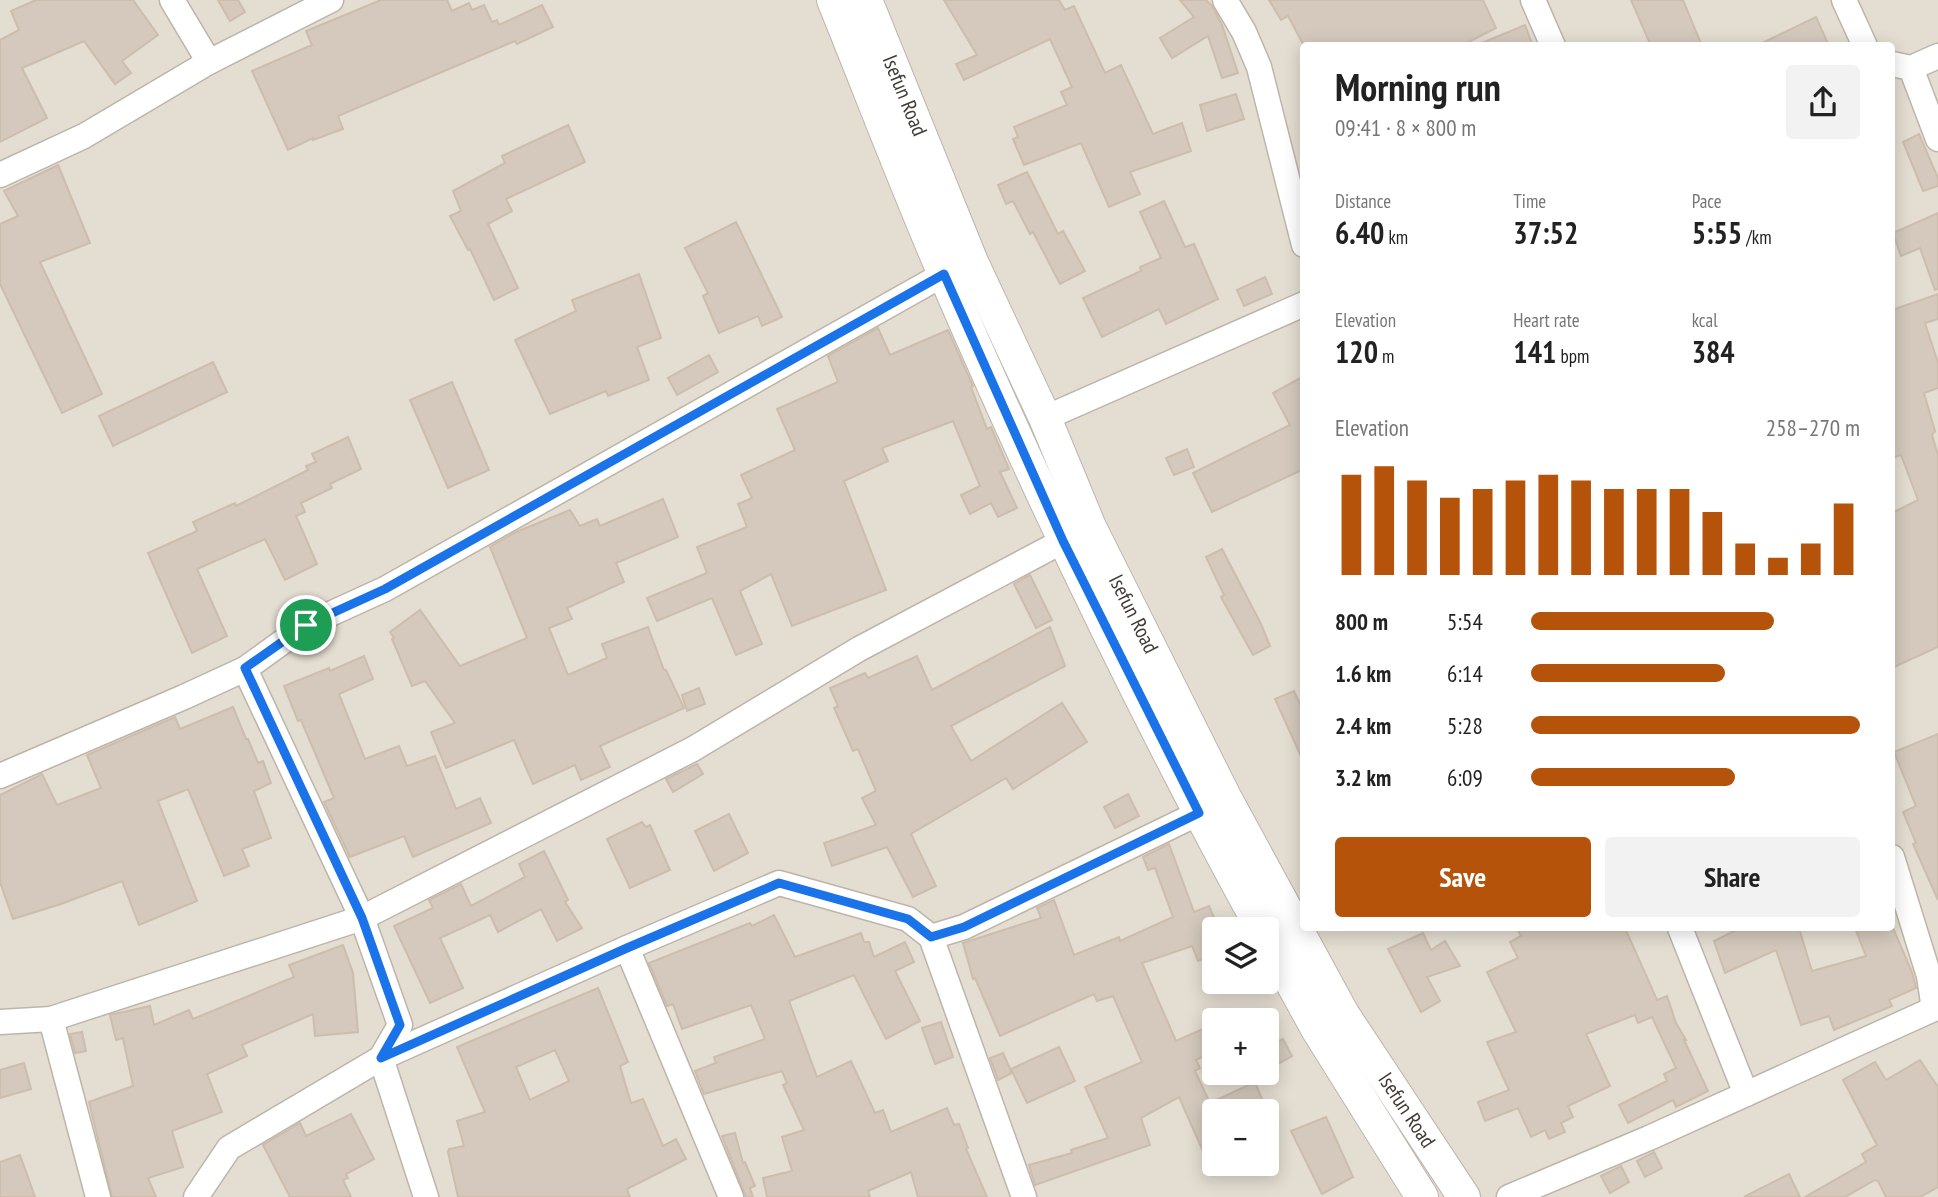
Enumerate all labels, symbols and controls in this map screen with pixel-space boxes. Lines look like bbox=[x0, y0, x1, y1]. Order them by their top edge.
street label: Isefun Road bbox=[877, 51, 934, 140]
text: Morning run bbox=[1335, 62, 1501, 111]
button: share bbox=[1786, 65, 1860, 139]
text: 09:41 · 8 × 800 m bbox=[1335, 113, 1476, 142]
text: Distance bbox=[1335, 189, 1391, 213]
text: Time bbox=[1513, 189, 1546, 213]
text: Pace bbox=[1692, 189, 1722, 213]
text: 6.40 bbox=[1335, 213, 1384, 252]
text: 37:52 bbox=[1513, 213, 1578, 252]
text: 5:55 bbox=[1692, 213, 1742, 252]
text: km bbox=[1384, 225, 1408, 249]
text: /km bbox=[1742, 225, 1772, 249]
text: Elevation bbox=[1335, 308, 1396, 332]
text: Heart rate bbox=[1513, 308, 1580, 332]
text: kcal bbox=[1692, 308, 1718, 332]
text: 120 bbox=[1335, 332, 1378, 371]
text: 141 bbox=[1513, 332, 1556, 371]
text: 384 bbox=[1692, 332, 1735, 371]
text: m bbox=[1378, 344, 1394, 368]
text: bpm bbox=[1556, 344, 1589, 368]
text: Elevation bbox=[1335, 413, 1409, 442]
text: 258–270 m bbox=[1766, 413, 1860, 442]
street label: Isefun Road bbox=[1103, 570, 1165, 658]
pin bbox=[276, 595, 336, 655]
icon: arrive bbox=[287, 606, 325, 644]
text: 800 m bbox=[1335, 607, 1388, 636]
text: 5:54 bbox=[1447, 607, 1483, 636]
text: 1.6 km bbox=[1335, 659, 1391, 688]
text: 6:14 bbox=[1447, 659, 1483, 688]
text: 2.4 km bbox=[1335, 711, 1391, 740]
text: 5:28 bbox=[1447, 711, 1483, 740]
text: 3.2 km bbox=[1335, 763, 1391, 792]
text: 6:09 bbox=[1447, 763, 1483, 792]
button: Save bbox=[1335, 837, 1591, 917]
button: Share bbox=[1605, 837, 1860, 917]
map controls bbox=[1202, 917, 1279, 1176]
button: layers bbox=[1202, 917, 1279, 994]
button: + bbox=[1202, 1008, 1279, 1085]
street label: Isefun Road bbox=[1372, 1067, 1442, 1153]
button: − bbox=[1202, 1099, 1279, 1176]

